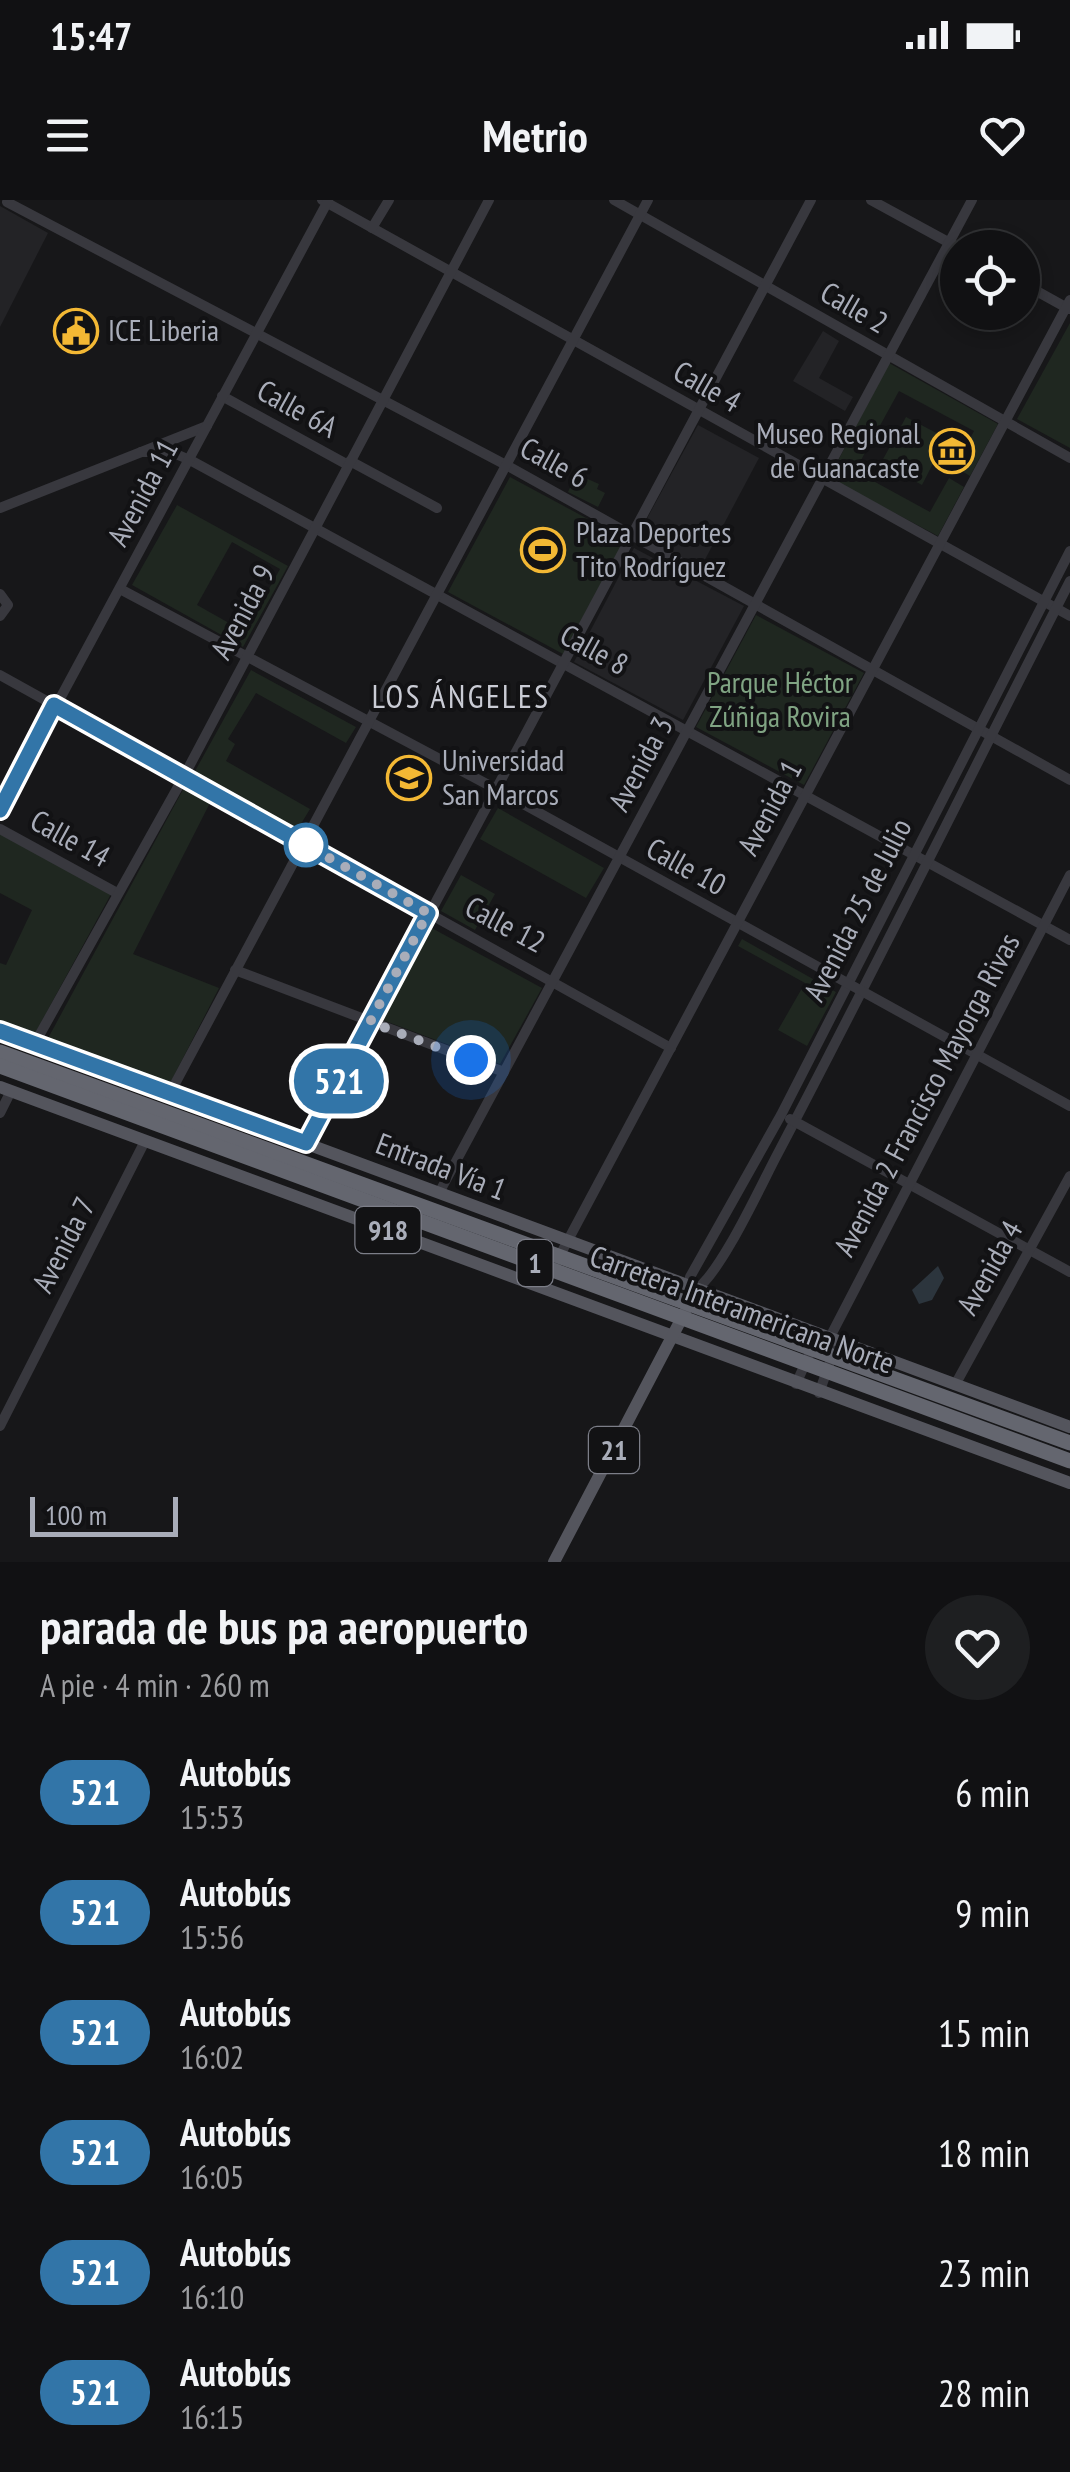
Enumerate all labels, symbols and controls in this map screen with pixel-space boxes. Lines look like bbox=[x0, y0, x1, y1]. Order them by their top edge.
text: 15:47 bbox=[50, 11, 132, 60]
text: Metrio bbox=[482, 106, 588, 164]
icon: menu bbox=[40, 108, 95, 163]
icon: heart bbox=[975, 108, 1030, 163]
map controls bbox=[940, 230, 1040, 330]
button: locate bbox=[940, 230, 1040, 330]
street label: Calle 2 bbox=[814, 272, 896, 341]
public building icon: ICE Liberia bbox=[53, 308, 99, 354]
place label: ICE Liberia bbox=[108, 310, 219, 349]
street label: Calle 4 bbox=[667, 351, 749, 420]
street label: Calle 6A bbox=[251, 370, 345, 446]
place label: Museo Regional de Guanacaste bbox=[756, 413, 920, 486]
street label: Calle 6 bbox=[514, 427, 595, 496]
museum icon: Museo Regional de Guanacaste bbox=[929, 428, 975, 474]
street label: Avenida 11 bbox=[97, 432, 186, 552]
place label: Plaza Deportes Tito Rodríguez bbox=[576, 512, 731, 585]
sports icon: Plaza Deportes Tito Rodríguez bbox=[520, 527, 566, 573]
street label: Avenida 9 bbox=[201, 557, 283, 665]
street label: Calle 8 bbox=[554, 614, 635, 683]
park label: Parque Héctor Zúñiga Rovira bbox=[707, 662, 854, 735]
district label: LOS ÁNGELES bbox=[372, 675, 550, 717]
street label: Avenida 3 bbox=[599, 709, 681, 817]
place label: Universidad San Marcos bbox=[442, 740, 564, 813]
street label: Avenida 1 bbox=[728, 753, 810, 861]
school or university icon: Universidad San Marcos bbox=[386, 755, 432, 801]
street label: Calle 14 bbox=[24, 800, 117, 875]
street label: Avenida 25 de Julio bbox=[794, 811, 919, 1007]
unlabelled marker bbox=[285, 824, 327, 866]
street label: Calle 10 bbox=[640, 828, 733, 903]
street label: Calle 12 bbox=[459, 886, 552, 961]
street label: Avenida 2 Francisco Mayorga Rivas bbox=[824, 926, 1027, 1263]
your location bbox=[446, 1035, 496, 1085]
line badge: 521 bbox=[282, 1048, 396, 1114]
text: 521 bbox=[314, 1058, 364, 1104]
street label: Entrada Vía 1 bbox=[371, 1123, 512, 1208]
street label: Avenida 7 bbox=[22, 1190, 103, 1299]
road number: 918 bbox=[356, 1207, 420, 1253]
street label: Avenida 4 bbox=[947, 1213, 1030, 1321]
street label: Carretera Interamericana Norte bbox=[585, 1235, 900, 1382]
road number: 1 bbox=[518, 1240, 552, 1286]
road number: 21 bbox=[589, 1427, 639, 1473]
scale bar bbox=[30, 1492, 178, 1536]
text: 100 m bbox=[45, 1496, 107, 1533]
text: parada de bus pa aeropuerto bbox=[40, 1595, 528, 1657]
button: heart bbox=[925, 1595, 1030, 1700]
text: A pie · 4 min · 260 m bbox=[40, 1664, 270, 1706]
text: Autobús bbox=[180, 1747, 291, 1796]
text: 6 min bbox=[955, 1768, 1030, 1817]
text: 521 bbox=[70, 1769, 120, 1815]
text: 15:53 bbox=[180, 1796, 244, 1838]
text: Autobús bbox=[180, 1867, 291, 1916]
text: 9 min bbox=[955, 1888, 1030, 1937]
text: 521 bbox=[70, 1889, 120, 1935]
text: 15:56 bbox=[180, 1916, 244, 1958]
text: Autobús bbox=[180, 1987, 291, 2036]
text: 15 min bbox=[938, 2008, 1030, 2057]
text: 521 bbox=[70, 2009, 120, 2055]
text: 16:02 bbox=[180, 2036, 244, 2078]
text: Autobús bbox=[180, 2107, 291, 2156]
text: 18 min bbox=[938, 2128, 1030, 2177]
text: 521 bbox=[70, 2129, 120, 2175]
text: 16:05 bbox=[180, 2156, 244, 2198]
text: Autobús bbox=[180, 2227, 291, 2276]
text: 23 min bbox=[938, 2248, 1030, 2297]
text: 521 bbox=[70, 2249, 120, 2295]
text: 16:10 bbox=[180, 2276, 244, 2318]
text: Autobús bbox=[180, 2347, 291, 2396]
text: 28 min bbox=[938, 2368, 1030, 2417]
text: 521 bbox=[70, 2369, 120, 2415]
text: 16:15 bbox=[180, 2396, 244, 2438]

